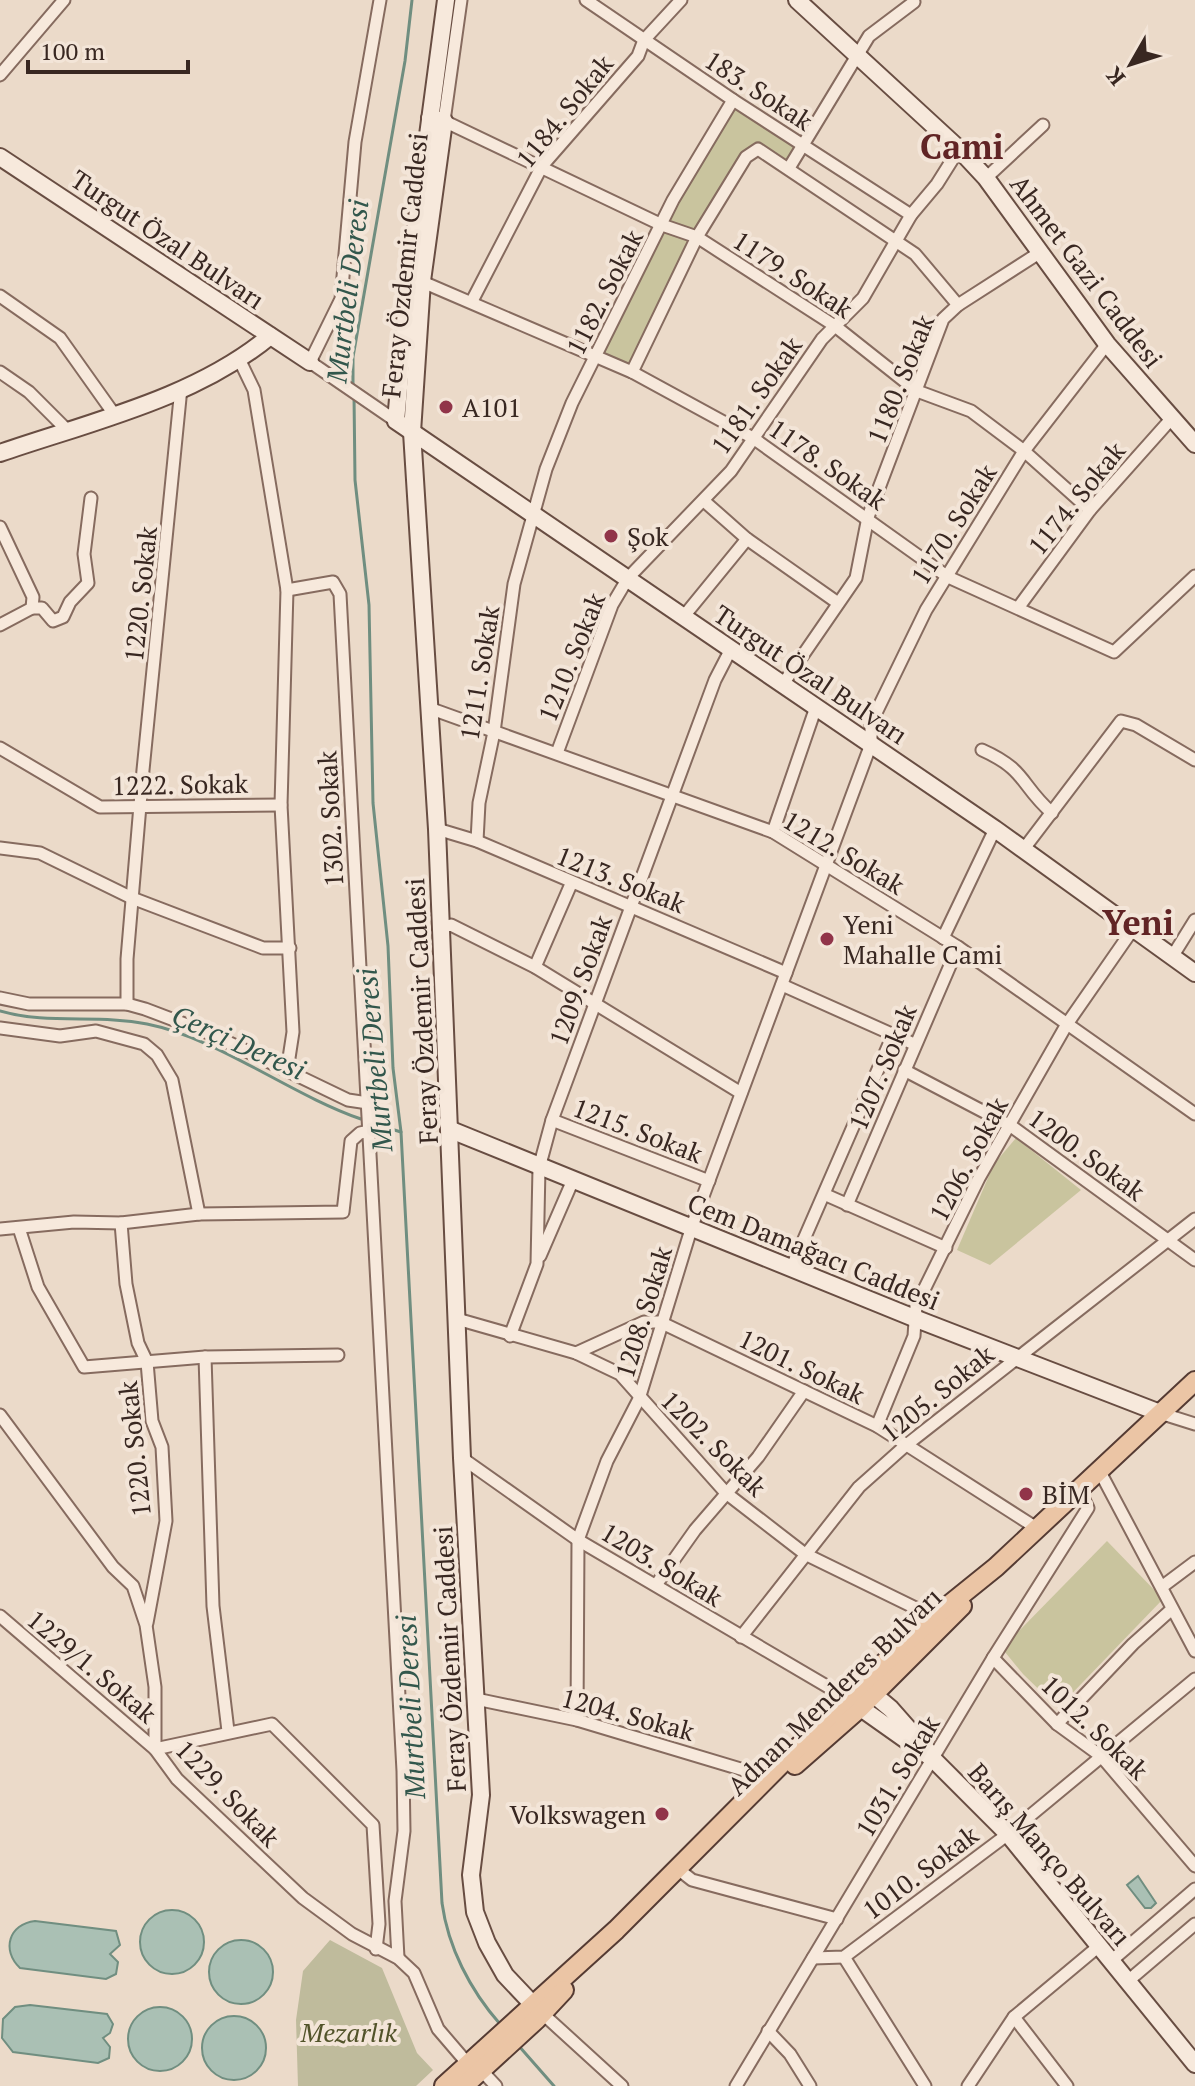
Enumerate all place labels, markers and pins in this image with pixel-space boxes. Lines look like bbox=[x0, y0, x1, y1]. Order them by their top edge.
place label: A101 bbox=[462, 390, 521, 424]
marker: A101 bbox=[437, 398, 455, 416]
place label: Şok bbox=[627, 519, 669, 553]
marker: Şok bbox=[602, 527, 620, 545]
place label: Yeni Mahalle Cami bbox=[843, 907, 1002, 971]
marker: Yeni Mahalle Cami bbox=[818, 930, 836, 948]
place label: BİM bbox=[1042, 1477, 1090, 1511]
marker: BİM bbox=[1017, 1485, 1035, 1503]
place label: Volkswagen bbox=[509, 1797, 646, 1831]
marker: Volkswagen bbox=[653, 1805, 671, 1823]

